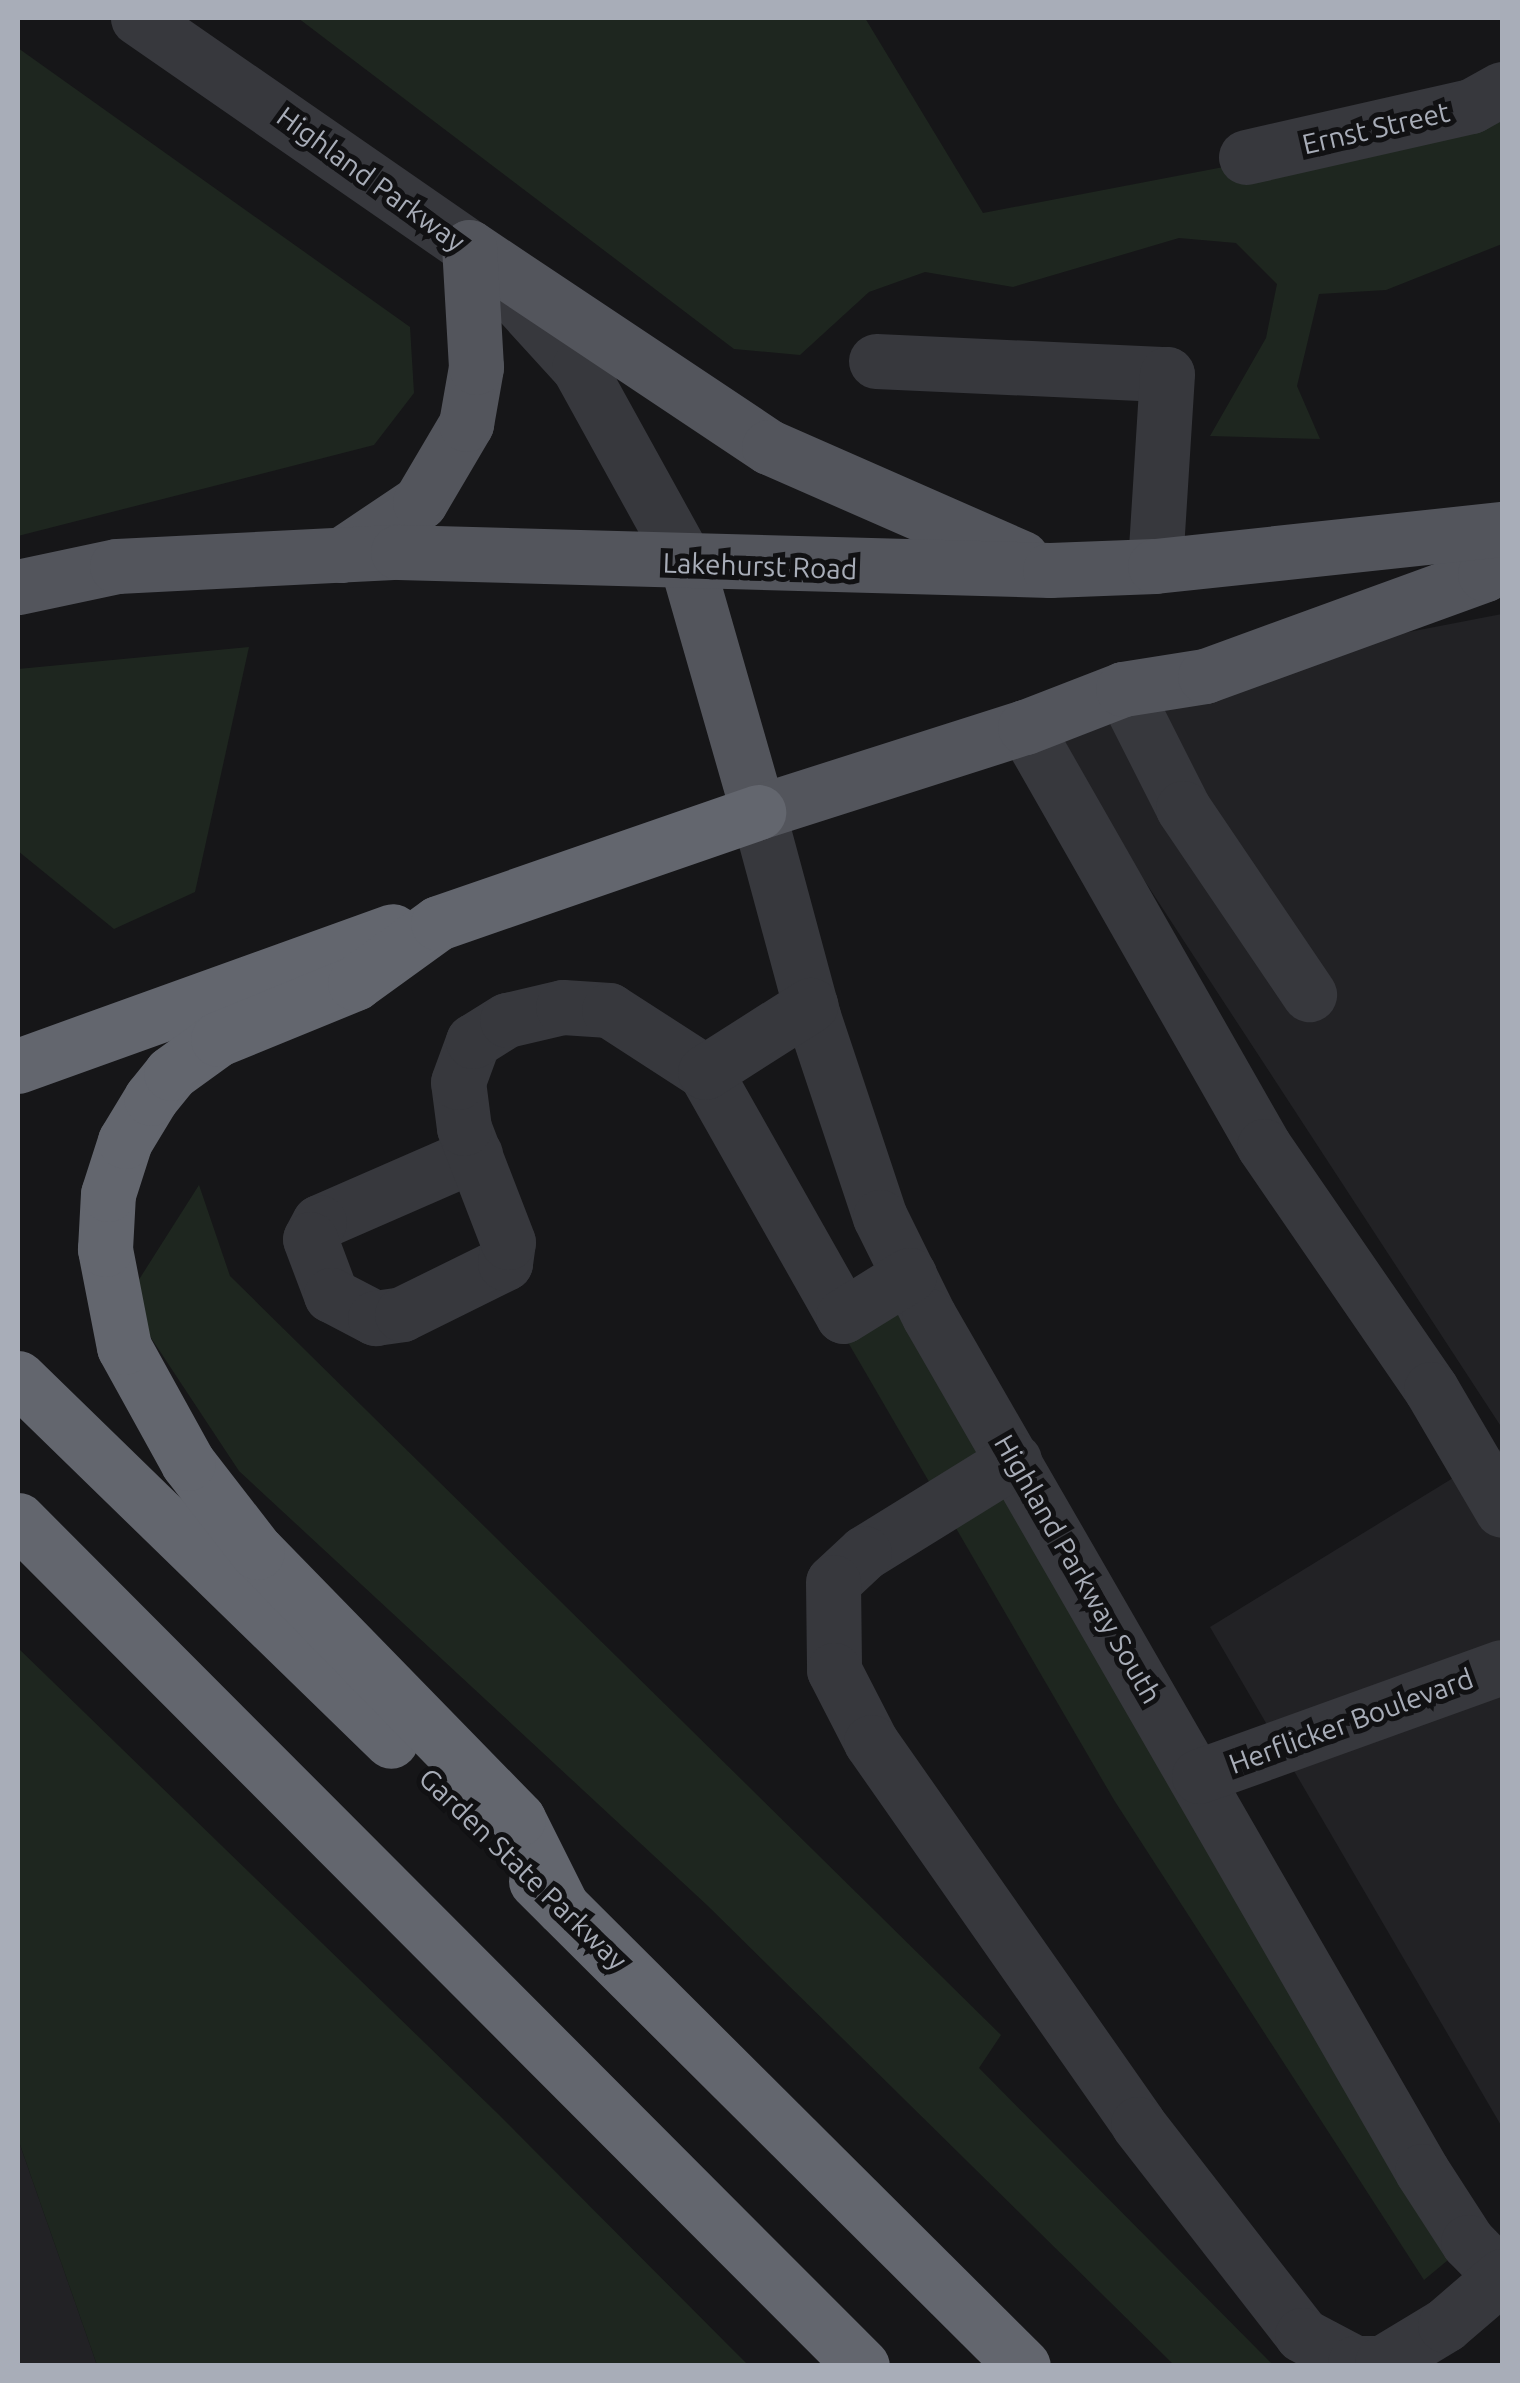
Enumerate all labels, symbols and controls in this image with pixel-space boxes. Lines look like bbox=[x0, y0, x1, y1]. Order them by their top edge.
street label: Ernst Street bbox=[1299, 95, 1453, 161]
street label: Highland Parkway bbox=[270, 100, 472, 258]
street label: Lakehurst Road bbox=[662, 546, 858, 586]
street label: Highland Parkway South bbox=[987, 1429, 1169, 1709]
street label: Herflicker Boulevard bbox=[1224, 1661, 1478, 1781]
street label: Garden State Parkway bbox=[412, 1761, 634, 1977]

